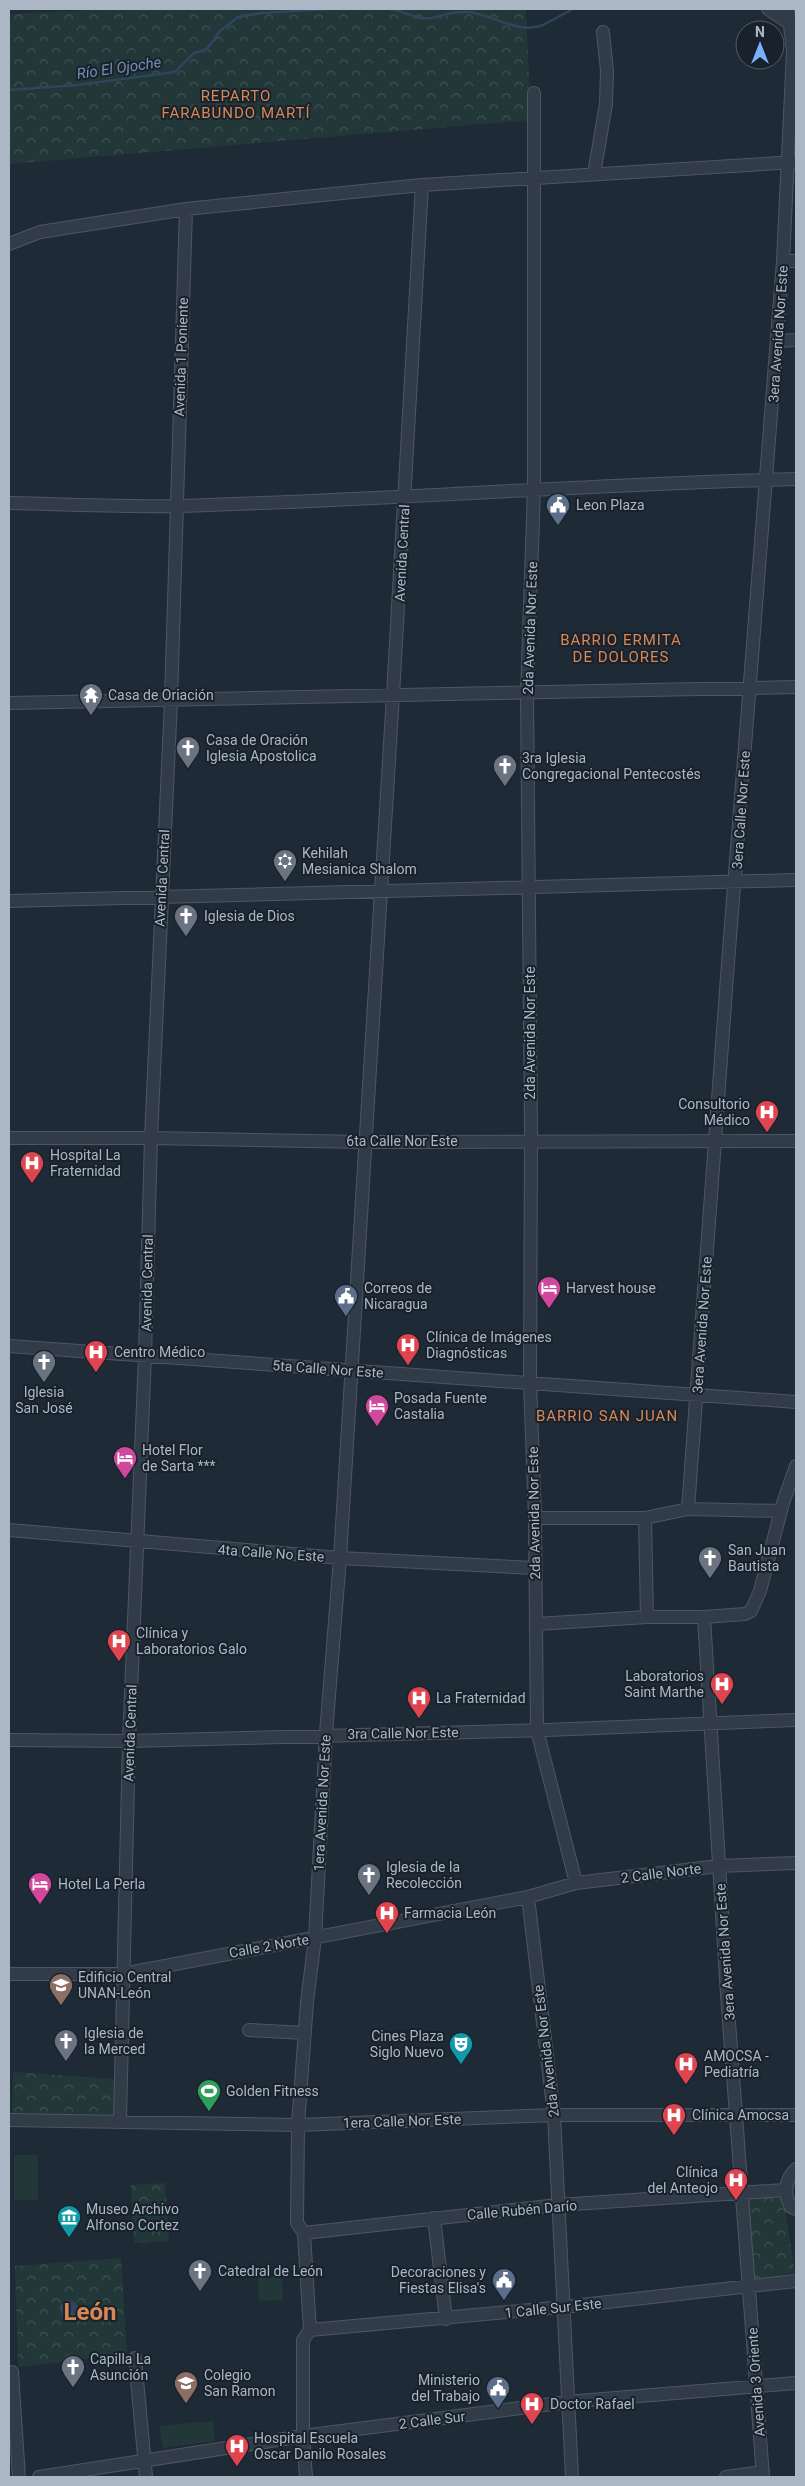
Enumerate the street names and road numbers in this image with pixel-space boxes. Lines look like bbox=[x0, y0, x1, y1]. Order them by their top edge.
street label: 3era Avenida Nor Este bbox=[765, 265, 791, 403]
street label: Avenida 1 Poniente bbox=[171, 297, 191, 417]
street label: Avenida Central bbox=[391, 504, 413, 602]
street label: 2da Avenida Nor Este bbox=[520, 561, 540, 695]
street label: 3era Calle Nor Este bbox=[729, 750, 753, 870]
street label: Avenida Central bbox=[151, 829, 173, 927]
street label: 2da Avenida Nor Este bbox=[522, 966, 538, 1100]
street label: 6ta Calle Nor Este bbox=[346, 1133, 458, 1149]
street label: Avenida Central bbox=[138, 1234, 156, 1332]
street label: 3era Avenida Nor Este bbox=[689, 1256, 715, 1394]
street label: 5ta Calle Nor Este bbox=[272, 1357, 384, 1381]
street label: 2da Avenida Nor Este bbox=[525, 1446, 543, 1580]
street label: 4ta Calle No Este bbox=[217, 1541, 325, 1565]
street label: Avenida Central bbox=[120, 1684, 140, 1782]
street label: 3ra Calle Nor Este bbox=[347, 1724, 459, 1742]
street label: 1era Avenida Nor Este bbox=[310, 1734, 334, 1872]
street label: 2 Calle Norte bbox=[620, 1860, 702, 1886]
street label: 3era Avenida Nor Este bbox=[712, 1883, 738, 2021]
street label: Calle 2 Norte bbox=[228, 1931, 310, 1961]
street label: 2da Avenida Nor Este bbox=[530, 1984, 562, 2118]
street label: 1era Calle Nor Este bbox=[342, 2111, 462, 2131]
street label: Calle Rubén Darío bbox=[466, 2197, 578, 2223]
street label: 1 Calle Sur Este bbox=[504, 2295, 602, 2321]
street label: Avenida 3 Oriente bbox=[744, 2327, 768, 2437]
street label: 2 Calle Sur bbox=[398, 2408, 466, 2432]

